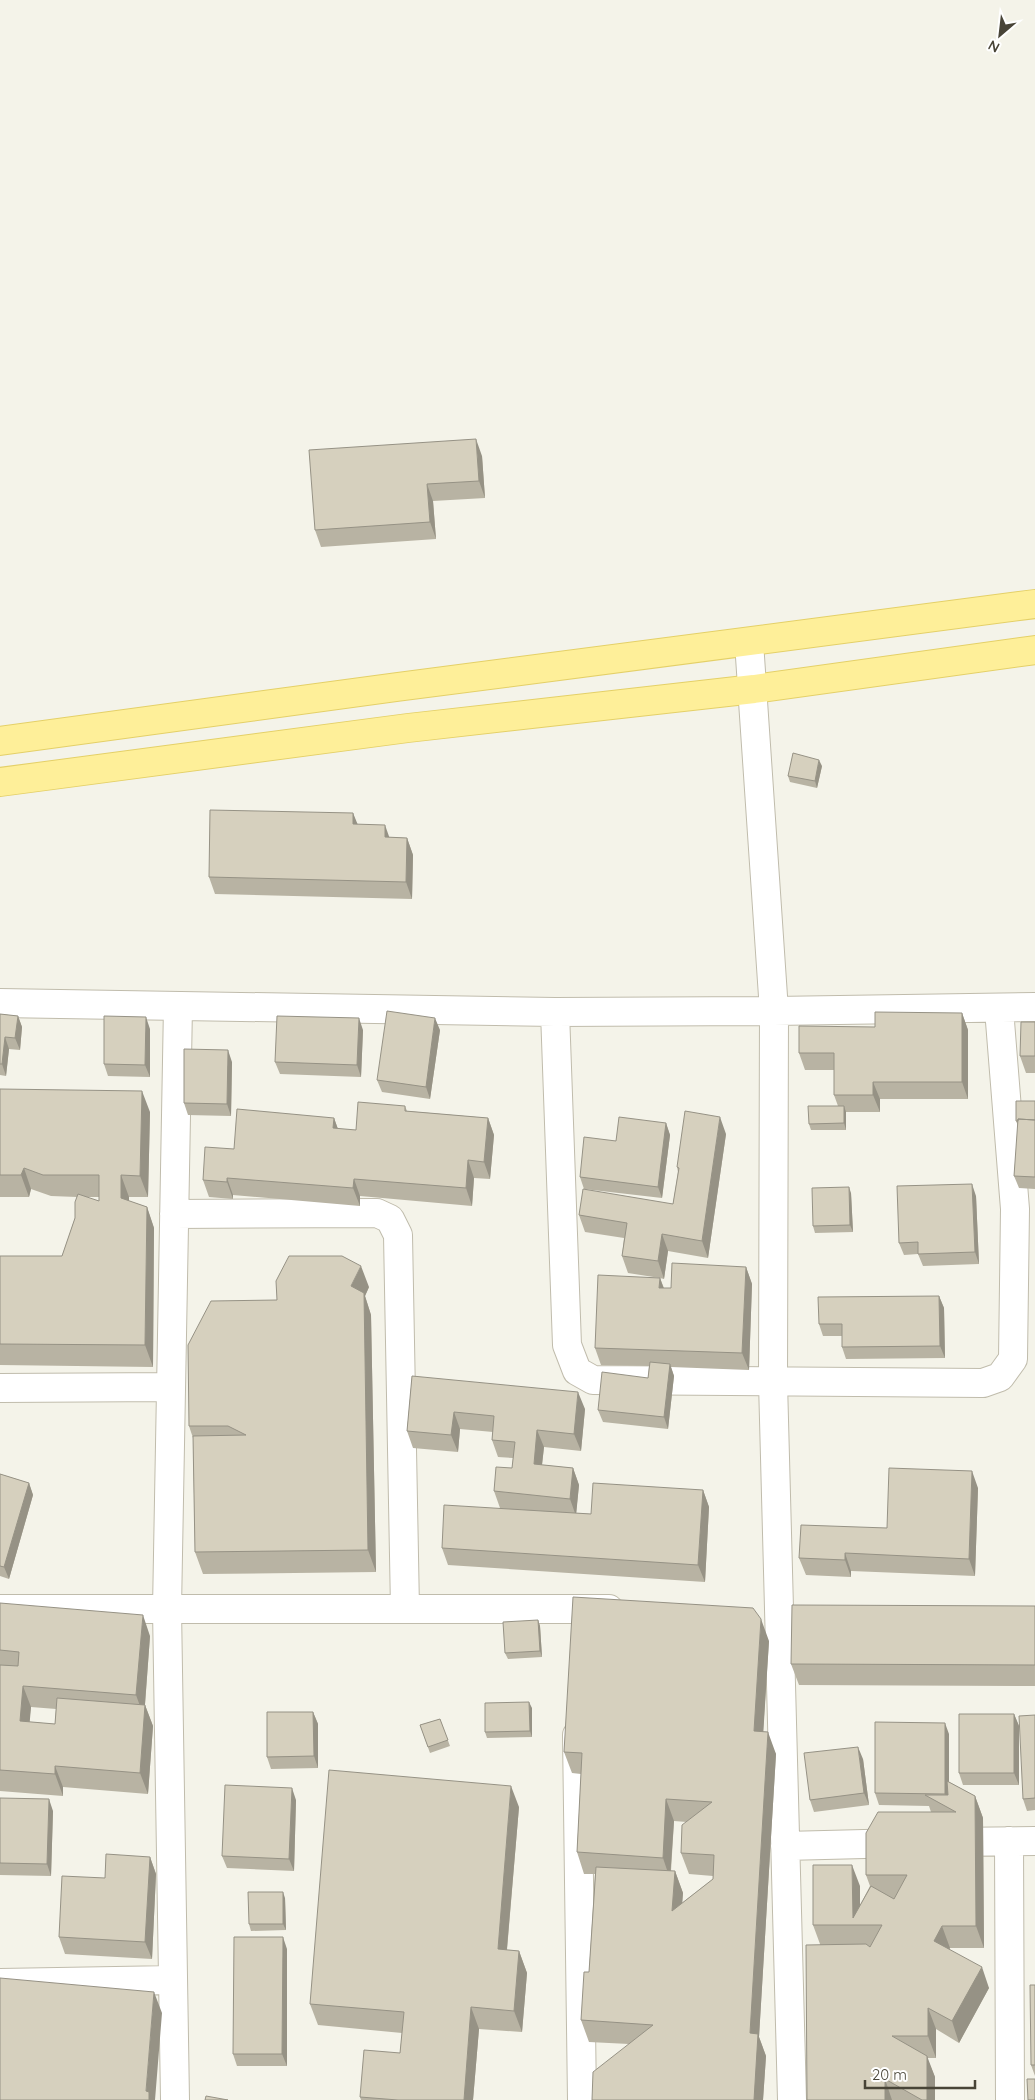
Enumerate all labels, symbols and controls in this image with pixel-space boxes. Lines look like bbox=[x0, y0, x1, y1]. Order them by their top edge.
north arrow bbox=[975, 10, 1025, 60]
text: N bbox=[985, 36, 1003, 57]
scale bar bbox=[865, 2058, 975, 2090]
text: 20 m bbox=[872, 2065, 907, 2084]

